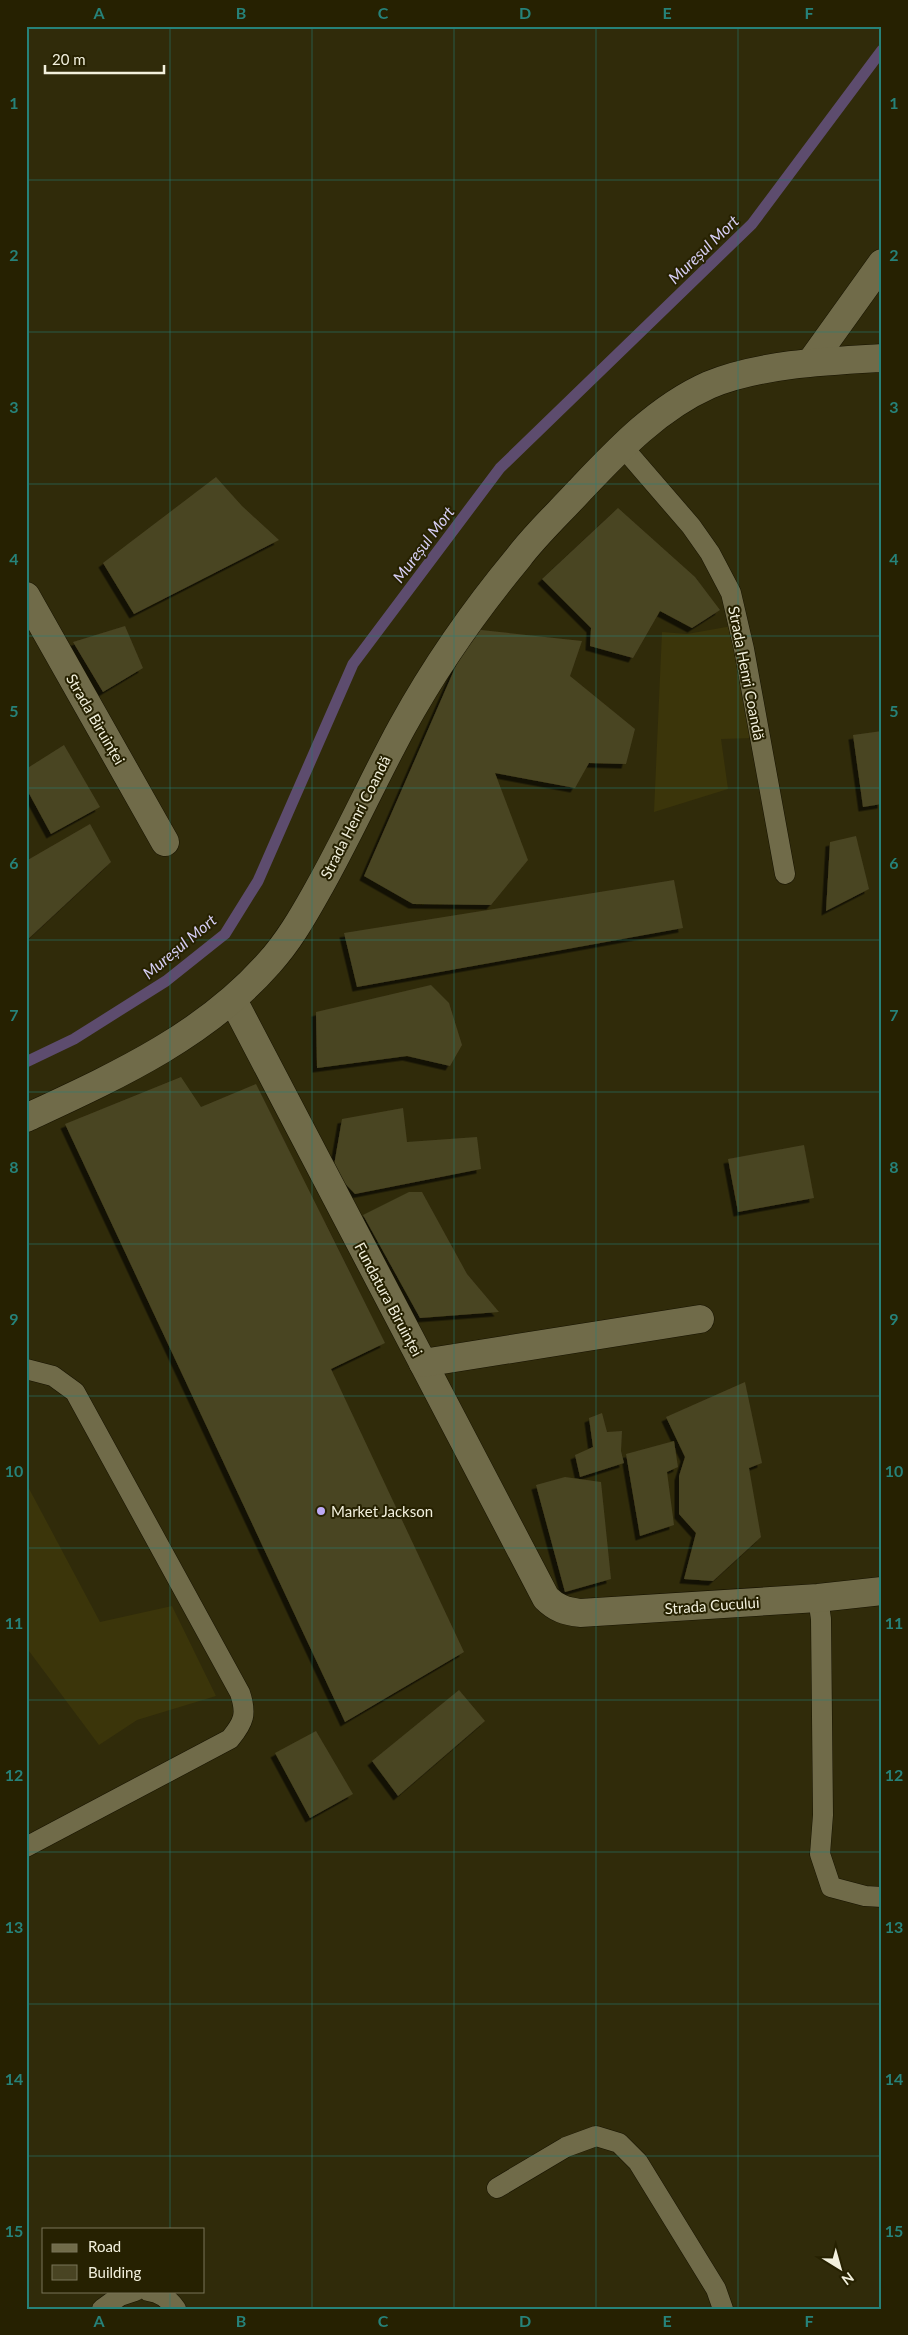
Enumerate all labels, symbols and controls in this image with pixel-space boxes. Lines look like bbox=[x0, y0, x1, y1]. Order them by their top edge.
text: A bbox=[92, 3, 105, 22]
text: B bbox=[236, 3, 246, 22]
text: C bbox=[378, 3, 389, 22]
text: D bbox=[519, 3, 531, 22]
text: E bbox=[662, 3, 672, 22]
text: F bbox=[804, 3, 814, 22]
scale bar bbox=[45, 42, 164, 74]
text: 20 m bbox=[52, 50, 86, 68]
text: 1 bbox=[9, 93, 19, 112]
text: 1 bbox=[889, 93, 899, 112]
water label: Mureșul Mort bbox=[664, 211, 742, 287]
text: 2 bbox=[9, 245, 19, 264]
text: 2 bbox=[889, 245, 899, 264]
text: 3 bbox=[9, 397, 19, 416]
text: 3 bbox=[889, 397, 899, 416]
water label: Mureșul Mort bbox=[388, 502, 458, 586]
text: 4 bbox=[9, 549, 19, 568]
text: 4 bbox=[889, 549, 899, 568]
street label: Strada Henri Coandă bbox=[725, 604, 769, 742]
street label: Strada Biruinței bbox=[63, 671, 129, 767]
text: 5 bbox=[9, 701, 19, 720]
text: 5 bbox=[889, 701, 899, 720]
street label: Strada Henri Coandă bbox=[316, 752, 394, 882]
text: 6 bbox=[9, 853, 19, 872]
text: 6 bbox=[889, 853, 899, 872]
water label: Mureșul Mort bbox=[138, 910, 220, 982]
text: 7 bbox=[9, 1005, 19, 1024]
text: 7 bbox=[889, 1005, 899, 1024]
text: 8 bbox=[9, 1157, 19, 1176]
text: 8 bbox=[889, 1157, 899, 1176]
street label: Fundatura Biruinței bbox=[351, 1239, 427, 1359]
text: 9 bbox=[9, 1309, 19, 1328]
text: 9 bbox=[889, 1309, 899, 1328]
text: 10 bbox=[5, 1461, 23, 1480]
text: 10 bbox=[885, 1461, 903, 1480]
place label: Market Jackson bbox=[331, 1502, 433, 1520]
marker: Market Jackson bbox=[315, 1505, 327, 1517]
street label: Strada Cucului bbox=[664, 1593, 760, 1617]
text: 11 bbox=[5, 1613, 23, 1632]
text: 11 bbox=[885, 1613, 903, 1632]
text: 12 bbox=[5, 1765, 23, 1784]
text: 12 bbox=[885, 1765, 903, 1784]
text: 13 bbox=[5, 1917, 23, 1936]
text: 13 bbox=[885, 1917, 903, 1936]
text: 14 bbox=[5, 2069, 23, 2088]
text: 14 bbox=[885, 2069, 903, 2088]
text: 15 bbox=[5, 2221, 23, 2240]
text: 15 bbox=[885, 2221, 903, 2240]
legend bbox=[42, 2228, 205, 2292]
text: Road bbox=[88, 2237, 121, 2255]
north arrow bbox=[816, 2242, 866, 2292]
text: Building bbox=[88, 2263, 141, 2281]
text: N bbox=[839, 2269, 858, 2289]
text: A bbox=[92, 2311, 105, 2330]
text: B bbox=[236, 2311, 246, 2330]
text: C bbox=[378, 2311, 389, 2330]
text: D bbox=[519, 2311, 531, 2330]
text: E bbox=[662, 2311, 672, 2330]
text: F bbox=[804, 2311, 814, 2330]

